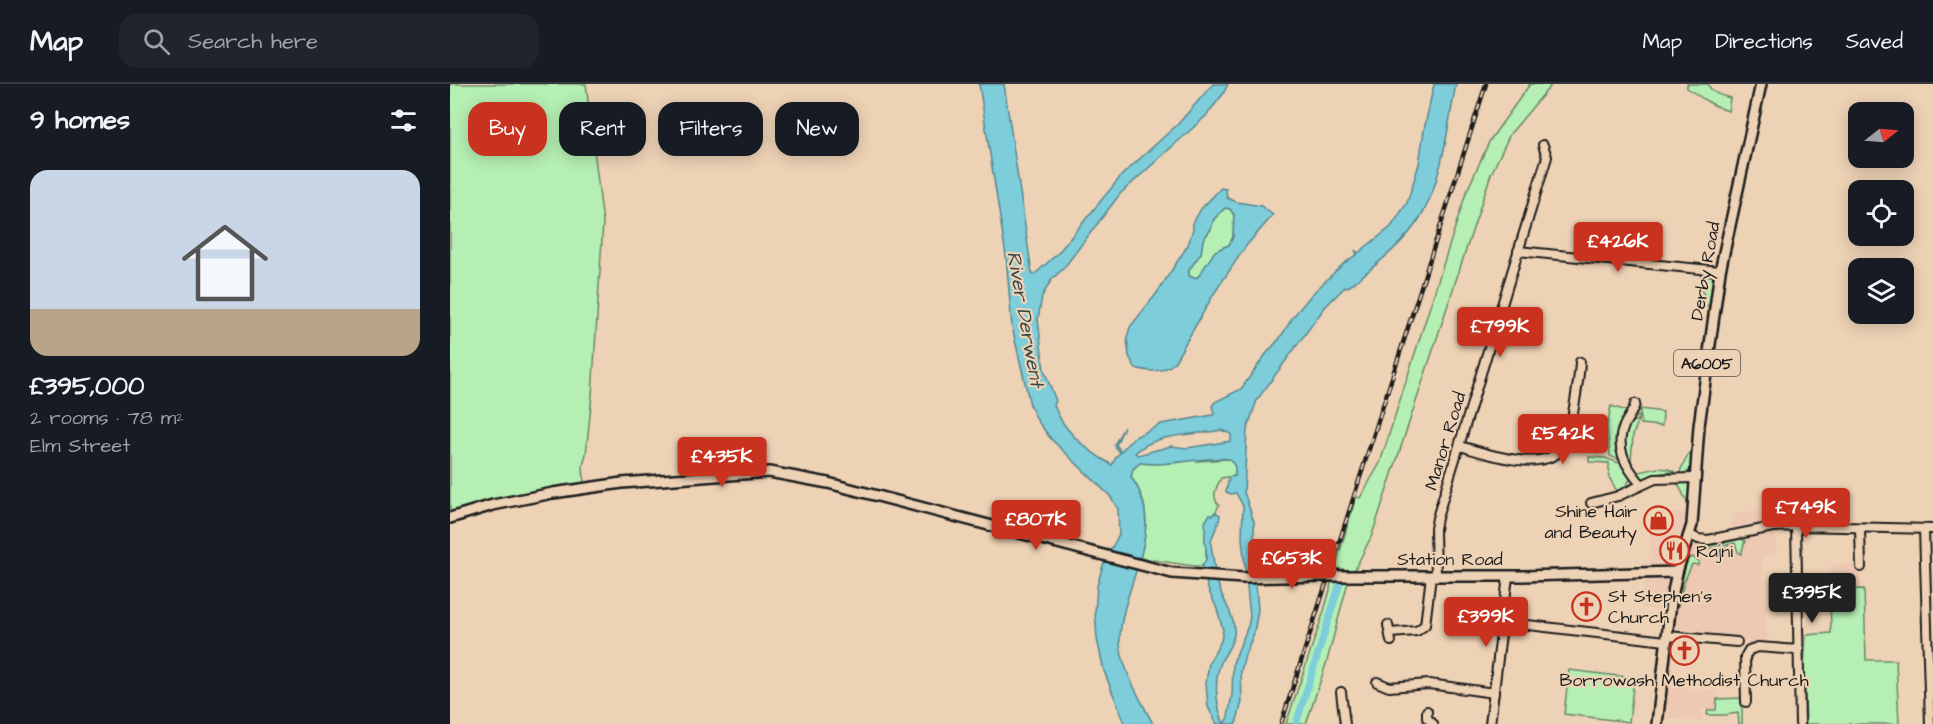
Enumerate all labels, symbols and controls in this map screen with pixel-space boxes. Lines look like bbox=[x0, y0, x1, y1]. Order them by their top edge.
search box bbox=[119, 14, 539, 68]
text: Map bbox=[30, 22, 83, 61]
icon: search bbox=[140, 25, 173, 58]
text: Search here bbox=[188, 26, 318, 57]
text: Map bbox=[1642, 27, 1682, 56]
text: Directions bbox=[1715, 27, 1813, 56]
text: Saved bbox=[1846, 27, 1903, 56]
text: 9 homes bbox=[30, 102, 130, 138]
chip: Buy bbox=[468, 102, 547, 156]
chip: Rent bbox=[559, 102, 646, 156]
chip: Filters bbox=[658, 102, 763, 156]
chip: New bbox=[775, 102, 859, 156]
north arrow bbox=[1848, 102, 1914, 168]
map controls bbox=[1848, 102, 1914, 324]
icon: filters bbox=[387, 104, 420, 137]
button: locate bbox=[1848, 180, 1914, 246]
icon: home bbox=[171, 209, 279, 317]
street label: Derby Road bbox=[1685, 220, 1727, 323]
pin: £426K bbox=[1576, 222, 1660, 273]
text: £426K bbox=[1588, 227, 1648, 255]
water label: River Derwent bbox=[999, 249, 1051, 391]
button: layers bbox=[1848, 258, 1914, 324]
pin: £799K bbox=[1458, 307, 1542, 358]
text: £799K bbox=[1471, 312, 1529, 340]
road number: A6005 bbox=[1674, 350, 1740, 376]
text: £395,000 bbox=[30, 368, 144, 404]
street label: Manor Road bbox=[1419, 389, 1472, 493]
text: 2 rooms · 78 m² bbox=[30, 404, 184, 432]
pin: £542K bbox=[1521, 414, 1605, 465]
text: £542K bbox=[1532, 419, 1594, 447]
text: Elm Street bbox=[30, 432, 130, 460]
pin: £435K bbox=[680, 437, 764, 488]
text: £435K bbox=[692, 442, 752, 470]
pin: £749K bbox=[1764, 488, 1848, 539]
text: £749K bbox=[1776, 493, 1836, 521]
place label: Shine Hair and Beauty bbox=[1544, 499, 1637, 546]
pin: £807K bbox=[994, 500, 1078, 551]
text: £807K bbox=[1006, 505, 1066, 533]
shop icon: Shine Hair and Beauty bbox=[1642, 505, 1674, 537]
restaurant icon: Rajni bbox=[1659, 535, 1691, 567]
pin: £653K bbox=[1250, 539, 1334, 590]
place label: Rajni bbox=[1696, 539, 1733, 564]
text: £653K bbox=[1262, 544, 1322, 572]
street label: Station Road bbox=[1397, 547, 1503, 572]
pin: £395K bbox=[1770, 573, 1854, 624]
text: £395K bbox=[1783, 578, 1841, 606]
place label: St Stephen's Church bbox=[1608, 584, 1712, 630]
church icon: St Stephen's Church bbox=[1571, 590, 1603, 622]
pin: £399K bbox=[1444, 597, 1528, 648]
text: £399K bbox=[1458, 602, 1514, 630]
church icon: Borrowash Methodist Church bbox=[1668, 635, 1700, 667]
place label: Borrowash Methodist Church bbox=[1559, 668, 1809, 693]

